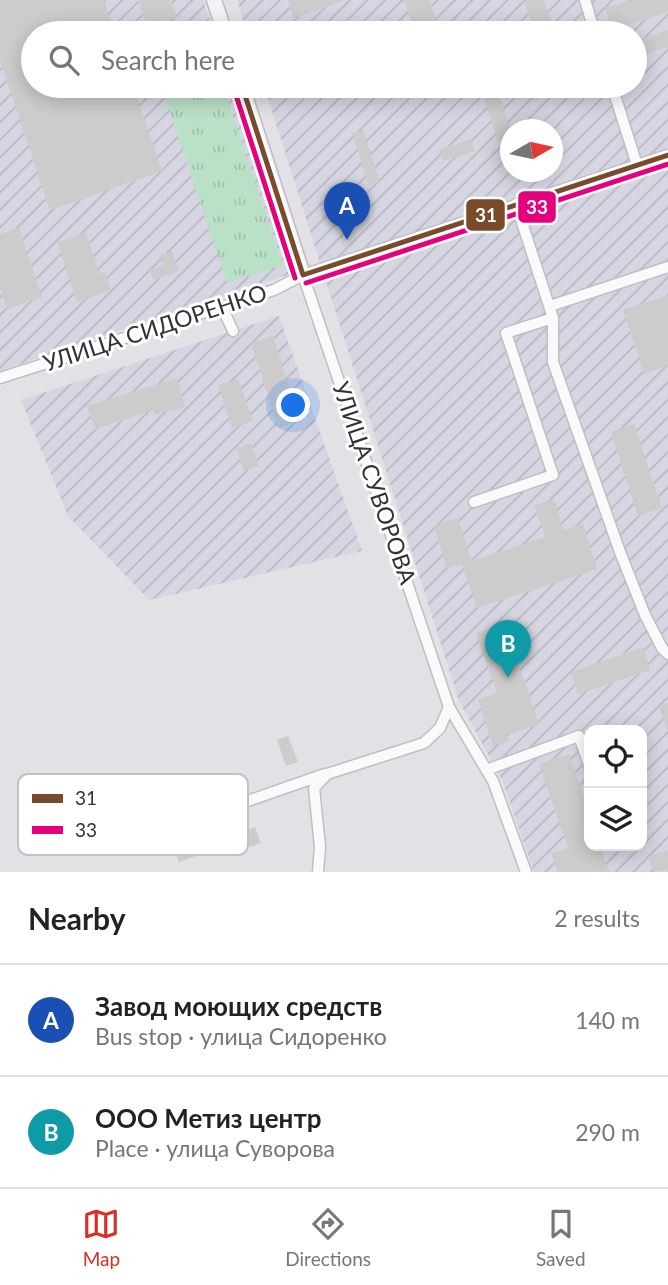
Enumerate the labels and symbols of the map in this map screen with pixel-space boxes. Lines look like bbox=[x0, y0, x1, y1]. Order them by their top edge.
north arrow bbox=[500, 119, 563, 182]
pin: A bbox=[324, 182, 370, 240]
line badge: 33 bbox=[517, 190, 557, 224]
text: 33 bbox=[526, 195, 548, 218]
line badge: 31 bbox=[465, 198, 506, 232]
text: 31 bbox=[475, 203, 497, 226]
street label: УЛИЦА СИДОРЕНКО bbox=[39, 278, 270, 376]
street label: УЛИЦА СУВОРОВА bbox=[327, 378, 423, 588]
your location bbox=[276, 388, 310, 422]
pin: B bbox=[485, 620, 531, 678]
legend bbox=[18, 774, 248, 855]
text: 31 bbox=[75, 786, 97, 809]
text: 33 bbox=[75, 818, 97, 841]

